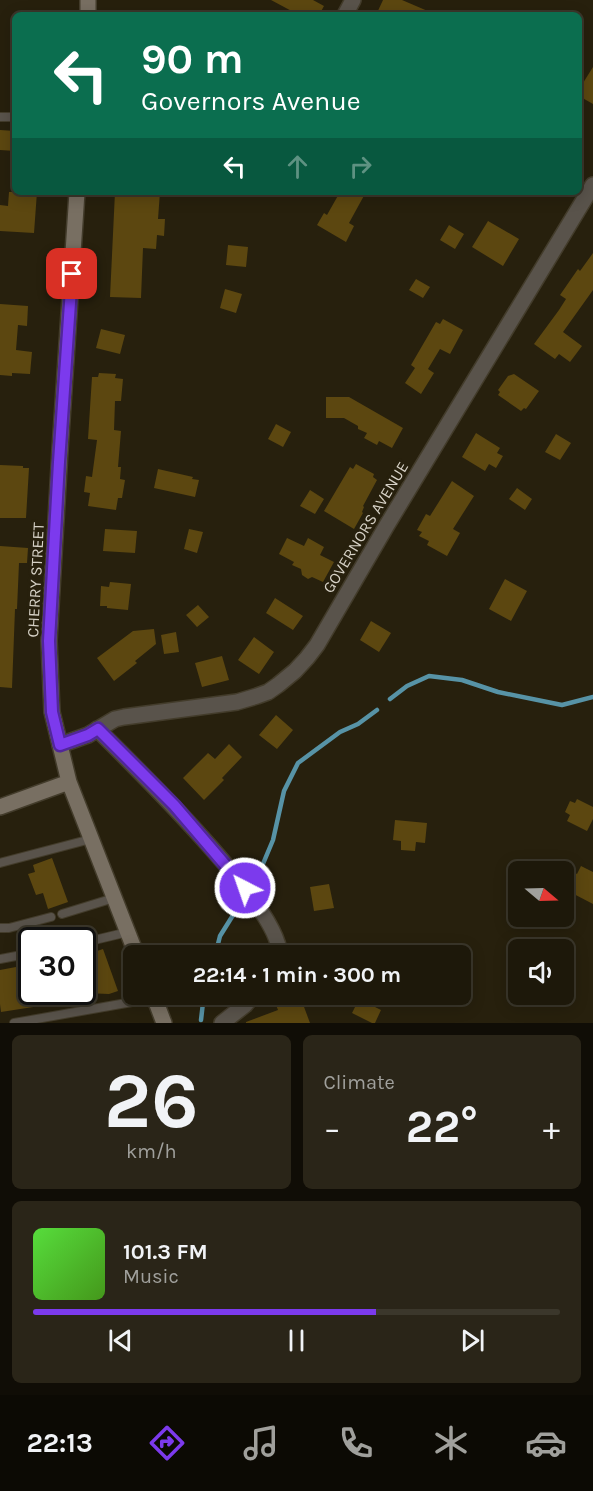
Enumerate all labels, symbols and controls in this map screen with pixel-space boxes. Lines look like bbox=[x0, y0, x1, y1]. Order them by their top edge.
text: 90 m bbox=[141, 34, 244, 84]
icon: left bbox=[42, 36, 120, 114]
text: Governors Avenue bbox=[141, 85, 361, 117]
icon: left bbox=[218, 150, 251, 183]
icon: ahead bbox=[281, 150, 314, 183]
icon: right bbox=[344, 150, 377, 183]
pin bbox=[46, 248, 97, 299]
icon: arrive bbox=[55, 257, 88, 290]
street label: GOVERNORS AVENUE bbox=[319, 458, 412, 596]
street label: CHERRY STREET bbox=[23, 522, 48, 638]
position arrow bbox=[213, 856, 277, 920]
north arrow bbox=[508, 861, 574, 927]
map controls bbox=[508, 861, 574, 1005]
speed limit sign: 30 bbox=[18, 927, 96, 1005]
button: sound bbox=[508, 939, 574, 1005]
text: 22:14 · 1 min · 300 m bbox=[193, 962, 401, 988]
text: 26 bbox=[104, 1055, 199, 1147]
text: Climate bbox=[324, 1071, 395, 1094]
text: 22° bbox=[406, 1101, 478, 1153]
text: − bbox=[324, 1109, 341, 1147]
text: + bbox=[543, 1109, 560, 1147]
text: km/h bbox=[126, 1140, 177, 1163]
text: 101.3 FM bbox=[123, 1239, 208, 1265]
text: Music bbox=[123, 1265, 179, 1288]
icon: previous bbox=[104, 1324, 137, 1357]
icon: pause bbox=[280, 1324, 313, 1357]
icon: next bbox=[456, 1324, 489, 1357]
icon: directions bbox=[146, 1422, 188, 1464]
icon: music bbox=[240, 1422, 282, 1464]
icon: phone bbox=[335, 1422, 377, 1464]
icon: climate bbox=[430, 1422, 472, 1464]
icon: car bbox=[525, 1422, 567, 1464]
text: 22:13 bbox=[26, 1427, 93, 1459]

